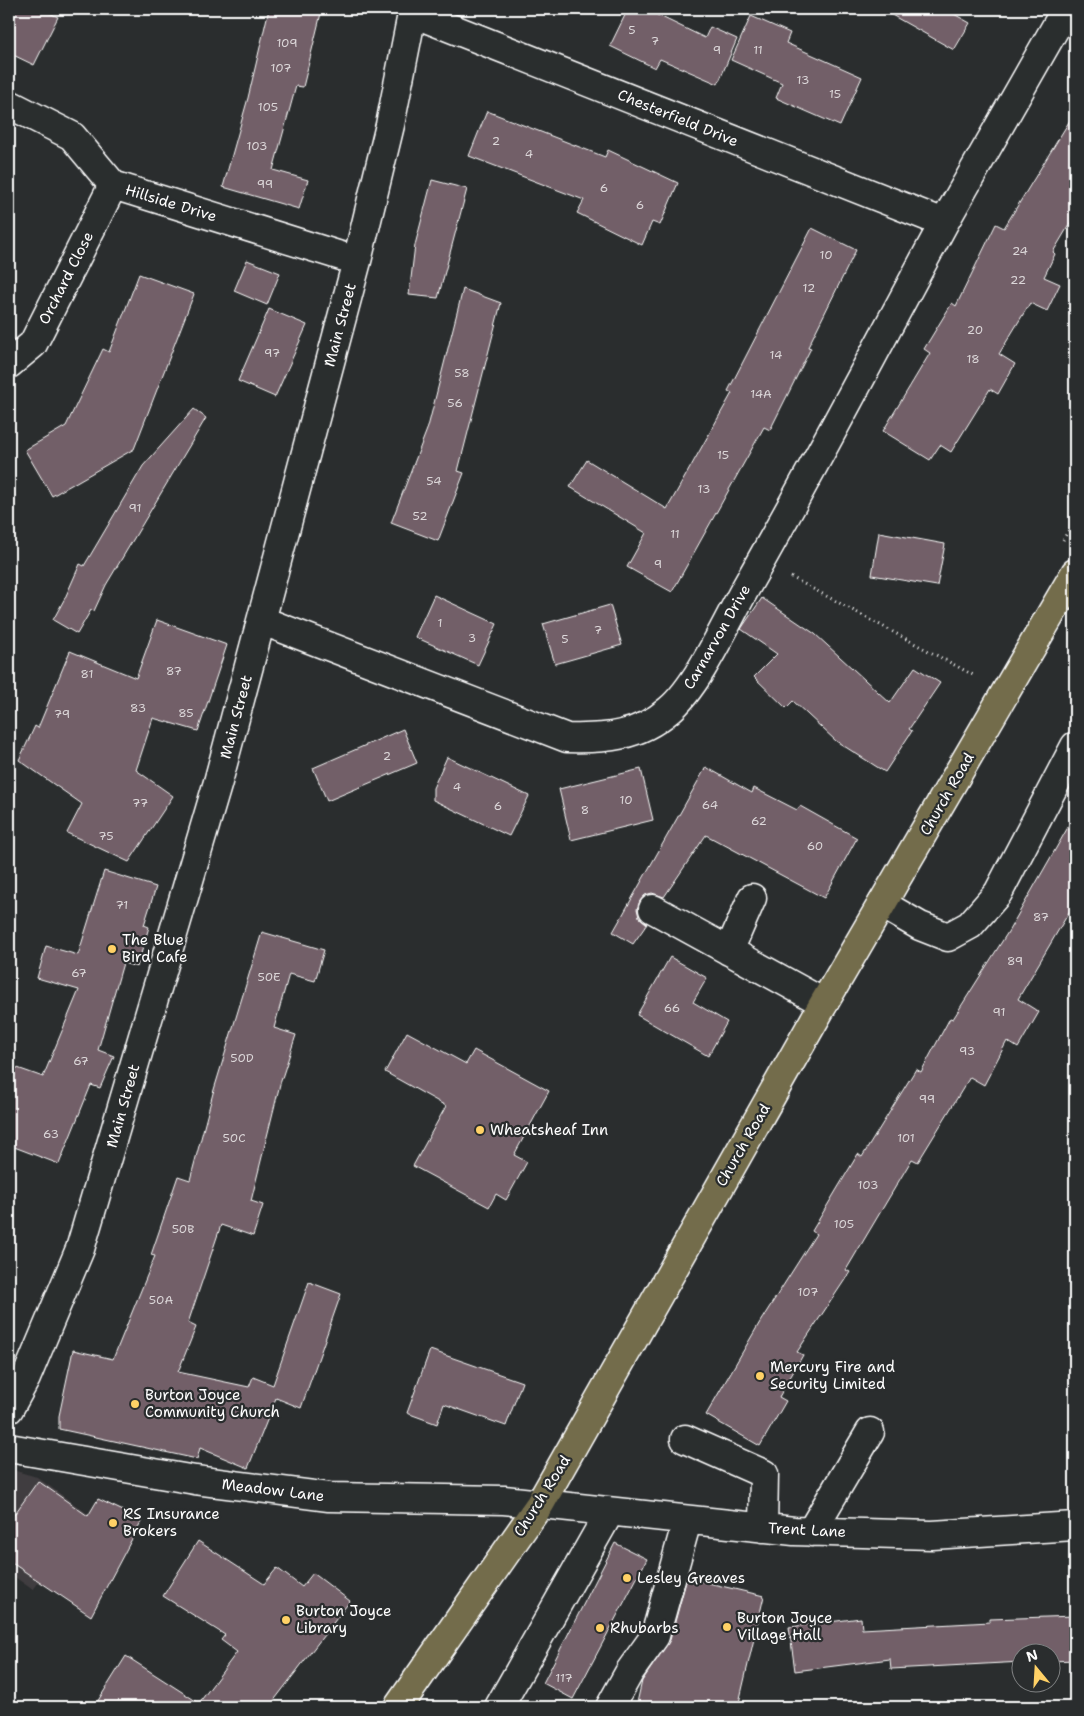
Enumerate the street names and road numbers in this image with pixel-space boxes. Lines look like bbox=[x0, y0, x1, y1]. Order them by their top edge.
street label: Chesterfield Drive bbox=[615, 85, 741, 151]
street label: Hillside Drive bbox=[123, 180, 219, 226]
street label: Orchard Close bbox=[34, 228, 98, 328]
street label: Main Street bbox=[319, 281, 361, 369]
street label: Carnarvon Drive bbox=[679, 581, 755, 693]
street label: Main Street bbox=[215, 673, 257, 761]
street label: Church Road bbox=[915, 749, 979, 839]
street label: Main Street bbox=[102, 1062, 144, 1150]
street label: Church Road bbox=[711, 1100, 775, 1190]
street label: Church Road bbox=[509, 1451, 575, 1540]
street label: Meadow Lane bbox=[221, 1474, 325, 1506]
street label: Trent Lane bbox=[767, 1518, 847, 1542]

